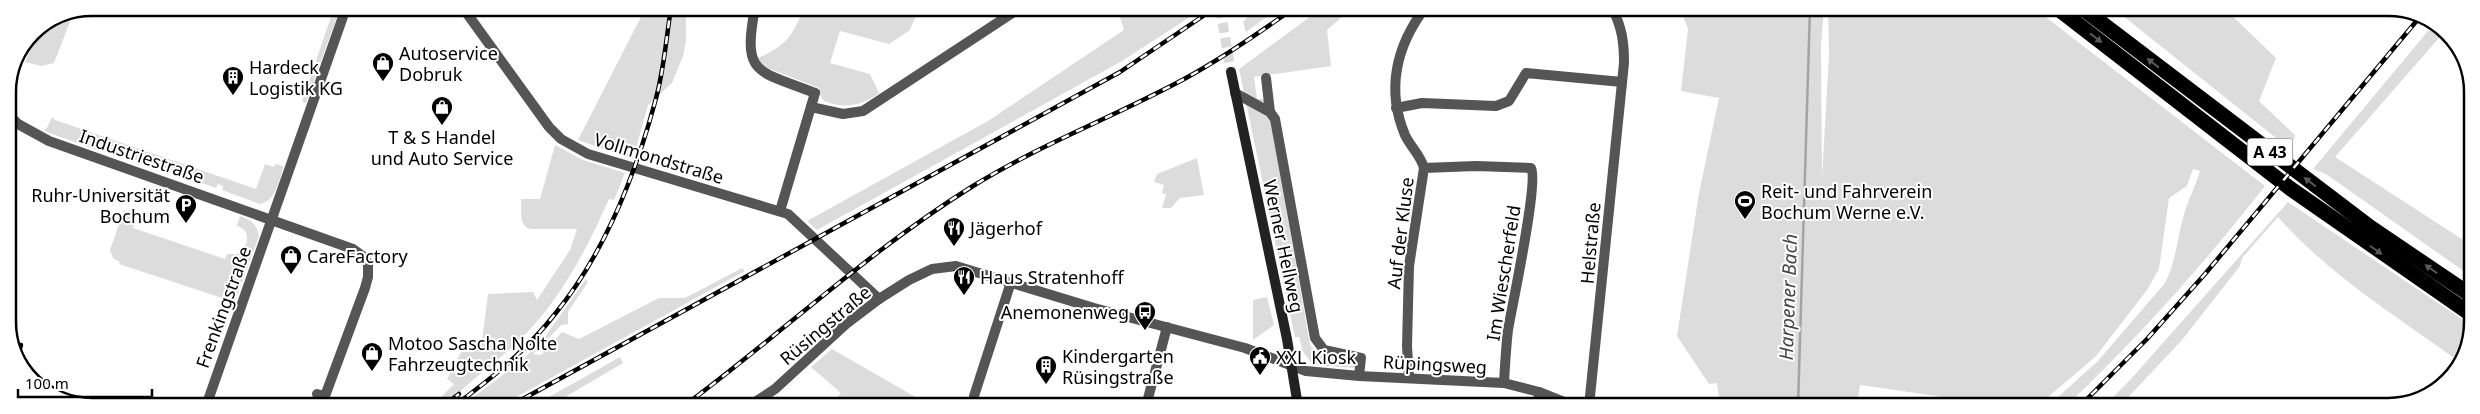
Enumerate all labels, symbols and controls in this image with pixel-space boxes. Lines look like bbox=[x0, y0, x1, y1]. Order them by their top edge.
one-way arrow bbox=[2089, 33, 2102, 44]
place label: Autoservice Dobruk bbox=[399, 41, 498, 86]
shop icon: Autoservice Dobruk bbox=[371, 51, 395, 82]
place label: Hardeck Logistik KG bbox=[249, 55, 343, 100]
one-way arrow bbox=[2147, 58, 2160, 69]
building icon: Hardeck Logistik KG bbox=[221, 65, 245, 96]
shop icon: T & S Handel und Auto Service bbox=[430, 95, 454, 126]
street label: Industriestraße bbox=[76, 123, 208, 189]
place label: T & S Handel und Auto Service bbox=[371, 125, 513, 170]
street label: Vollmondstraße bbox=[591, 127, 727, 189]
road number: A 43 bbox=[2248, 138, 2292, 166]
street label: Auf der Kluse bbox=[1381, 176, 1419, 290]
street label: Werner Hellweg bbox=[1258, 177, 1310, 315]
one-way arrow bbox=[2303, 177, 2317, 187]
place label: Reit- und Fahrverein Bochum Werne e.V. bbox=[1761, 179, 1932, 224]
place label: Ruhr-Universität Bochum bbox=[31, 183, 170, 228]
sports icon: Reit- und Fahrverein Bochum Werne e.V. bbox=[1733, 189, 1757, 220]
parking icon: Ruhr-Universität Bochum bbox=[174, 193, 198, 224]
street label: Helstraße bbox=[1574, 201, 1606, 285]
street label: Im Wiescherfeld bbox=[1480, 203, 1526, 343]
restaurant icon: Jägerhof bbox=[942, 216, 966, 247]
place label: Jägerhof bbox=[968, 216, 1043, 240]
water label: Harpener Bach bbox=[1773, 233, 1803, 361]
street label: Frenkingstraße bbox=[190, 243, 256, 371]
shop icon: CareFactory bbox=[279, 244, 303, 275]
place label: CareFactory bbox=[307, 244, 409, 268]
one-way arrow bbox=[2369, 245, 2383, 255]
one-way arrow bbox=[2424, 264, 2438, 274]
restaurant icon: Haus Stratenhoff bbox=[952, 265, 976, 296]
place label: Haus Stratenhoff bbox=[980, 265, 1125, 289]
street label: Rüsingstraße bbox=[775, 280, 875, 370]
place label: Anemonenweg bbox=[1001, 300, 1129, 324]
bus stop icon: Anemonenweg bbox=[1133, 300, 1157, 331]
place label: Motoo Sascha Nolte Fahrzeugtechnik bbox=[388, 331, 557, 376]
shop icon: Motoo Sascha Nolte Fahrzeugtechnik bbox=[360, 341, 384, 372]
place label: Kindergarten Rüsingstraße bbox=[1062, 344, 1174, 389]
public building icon: XXL Kiosk bbox=[1248, 345, 1272, 376]
place label: XXL Kiosk bbox=[1276, 345, 1357, 369]
street label: Rüpingsweg bbox=[1382, 349, 1488, 379]
building icon: Kindergarten Rüsingstraße bbox=[1034, 354, 1058, 385]
scale bar bbox=[18, 366, 151, 398]
text: 100 m bbox=[25, 373, 69, 393]

